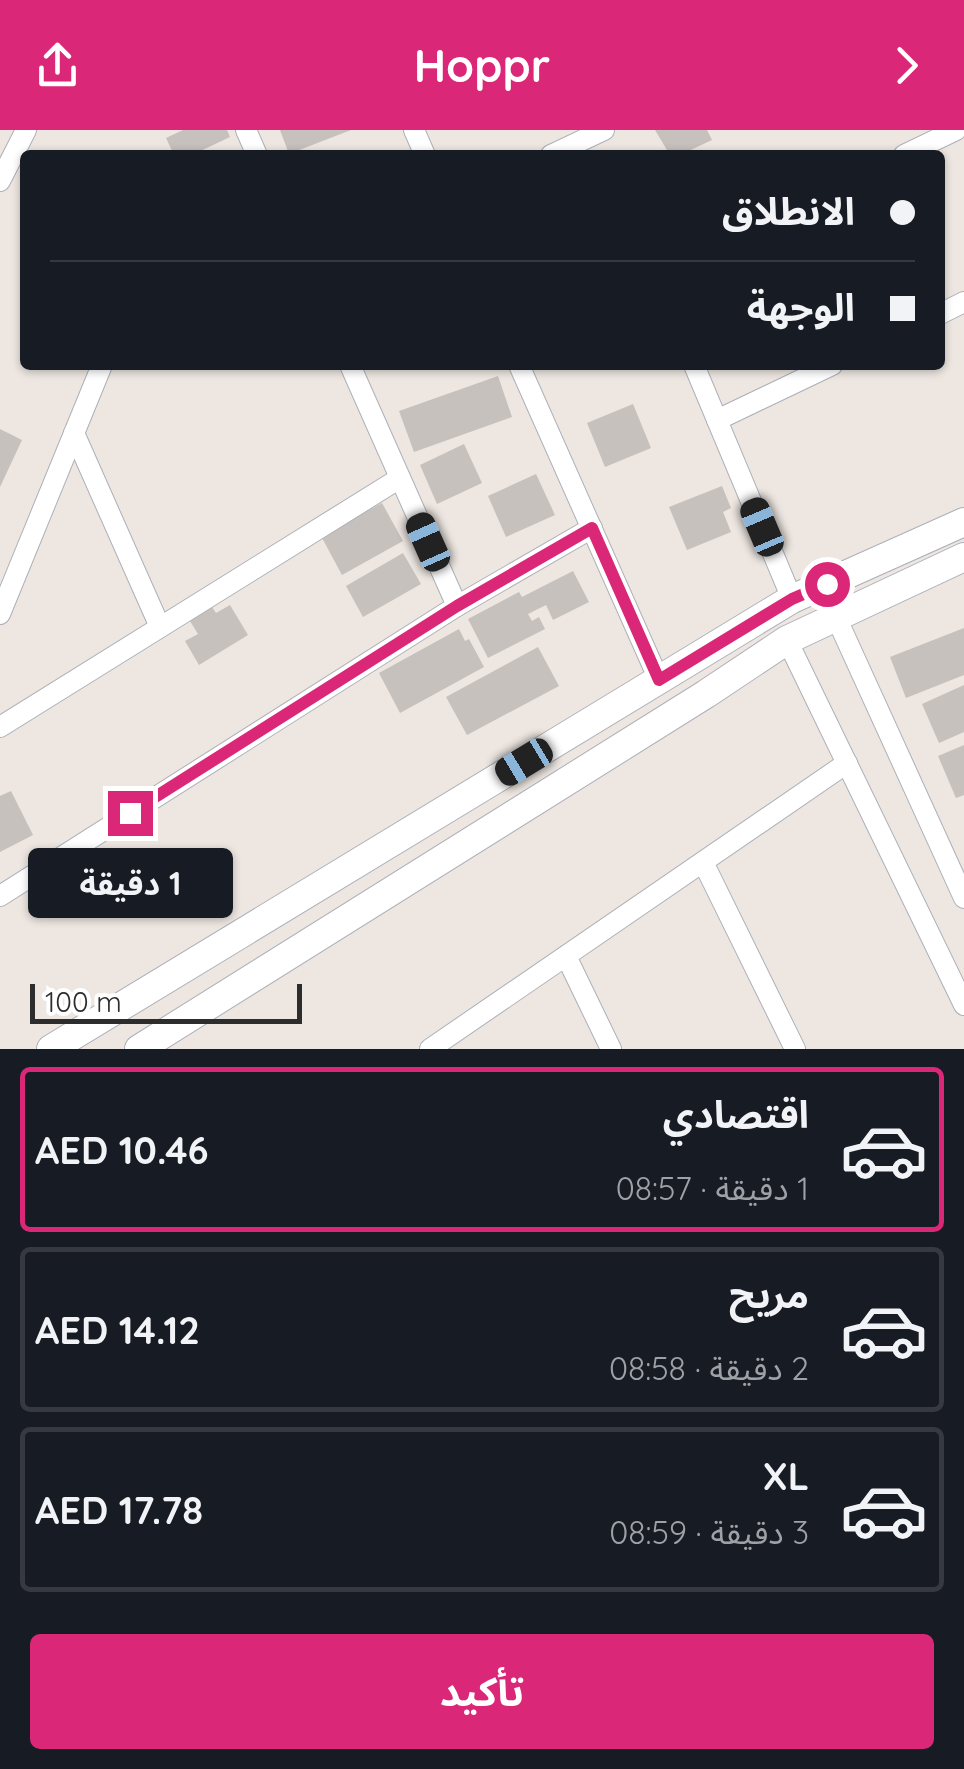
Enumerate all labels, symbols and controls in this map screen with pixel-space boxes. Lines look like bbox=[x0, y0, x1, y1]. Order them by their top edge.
text: Hoppr bbox=[414, 37, 550, 93]
icon: share bbox=[30, 38, 85, 93]
icon: forward bbox=[879, 38, 934, 93]
text: الانطلاق bbox=[722, 187, 855, 235]
text: الوجهة bbox=[747, 283, 855, 331]
car bbox=[736, 494, 788, 560]
car bbox=[402, 508, 454, 576]
route start bbox=[805, 562, 850, 607]
car bbox=[491, 734, 557, 790]
route end bbox=[108, 791, 153, 836]
callout: 1 دقيقة bbox=[28, 848, 232, 918]
text: 1 دقيقة bbox=[80, 863, 181, 903]
scale bar bbox=[30, 979, 302, 1024]
text: 100 m bbox=[45, 984, 122, 1019]
text: اقتصادي bbox=[663, 1090, 809, 1138]
icon: car bbox=[839, 1105, 929, 1195]
text: AED 10.46 bbox=[35, 1126, 209, 1174]
text: 1 دقيقة · 08:57 bbox=[616, 1168, 809, 1208]
text: مريح bbox=[729, 1270, 809, 1318]
icon: car bbox=[839, 1285, 929, 1375]
text: AED 14.12 bbox=[35, 1306, 200, 1354]
text: 2 دقيقة · 08:58 bbox=[609, 1348, 809, 1388]
text: XL bbox=[763, 1452, 809, 1500]
icon: car bbox=[839, 1465, 929, 1555]
text: AED 17.78 bbox=[35, 1486, 203, 1534]
text: 3 دقيقة · 08:59 bbox=[609, 1512, 809, 1552]
button: تأكيد bbox=[30, 1634, 934, 1749]

